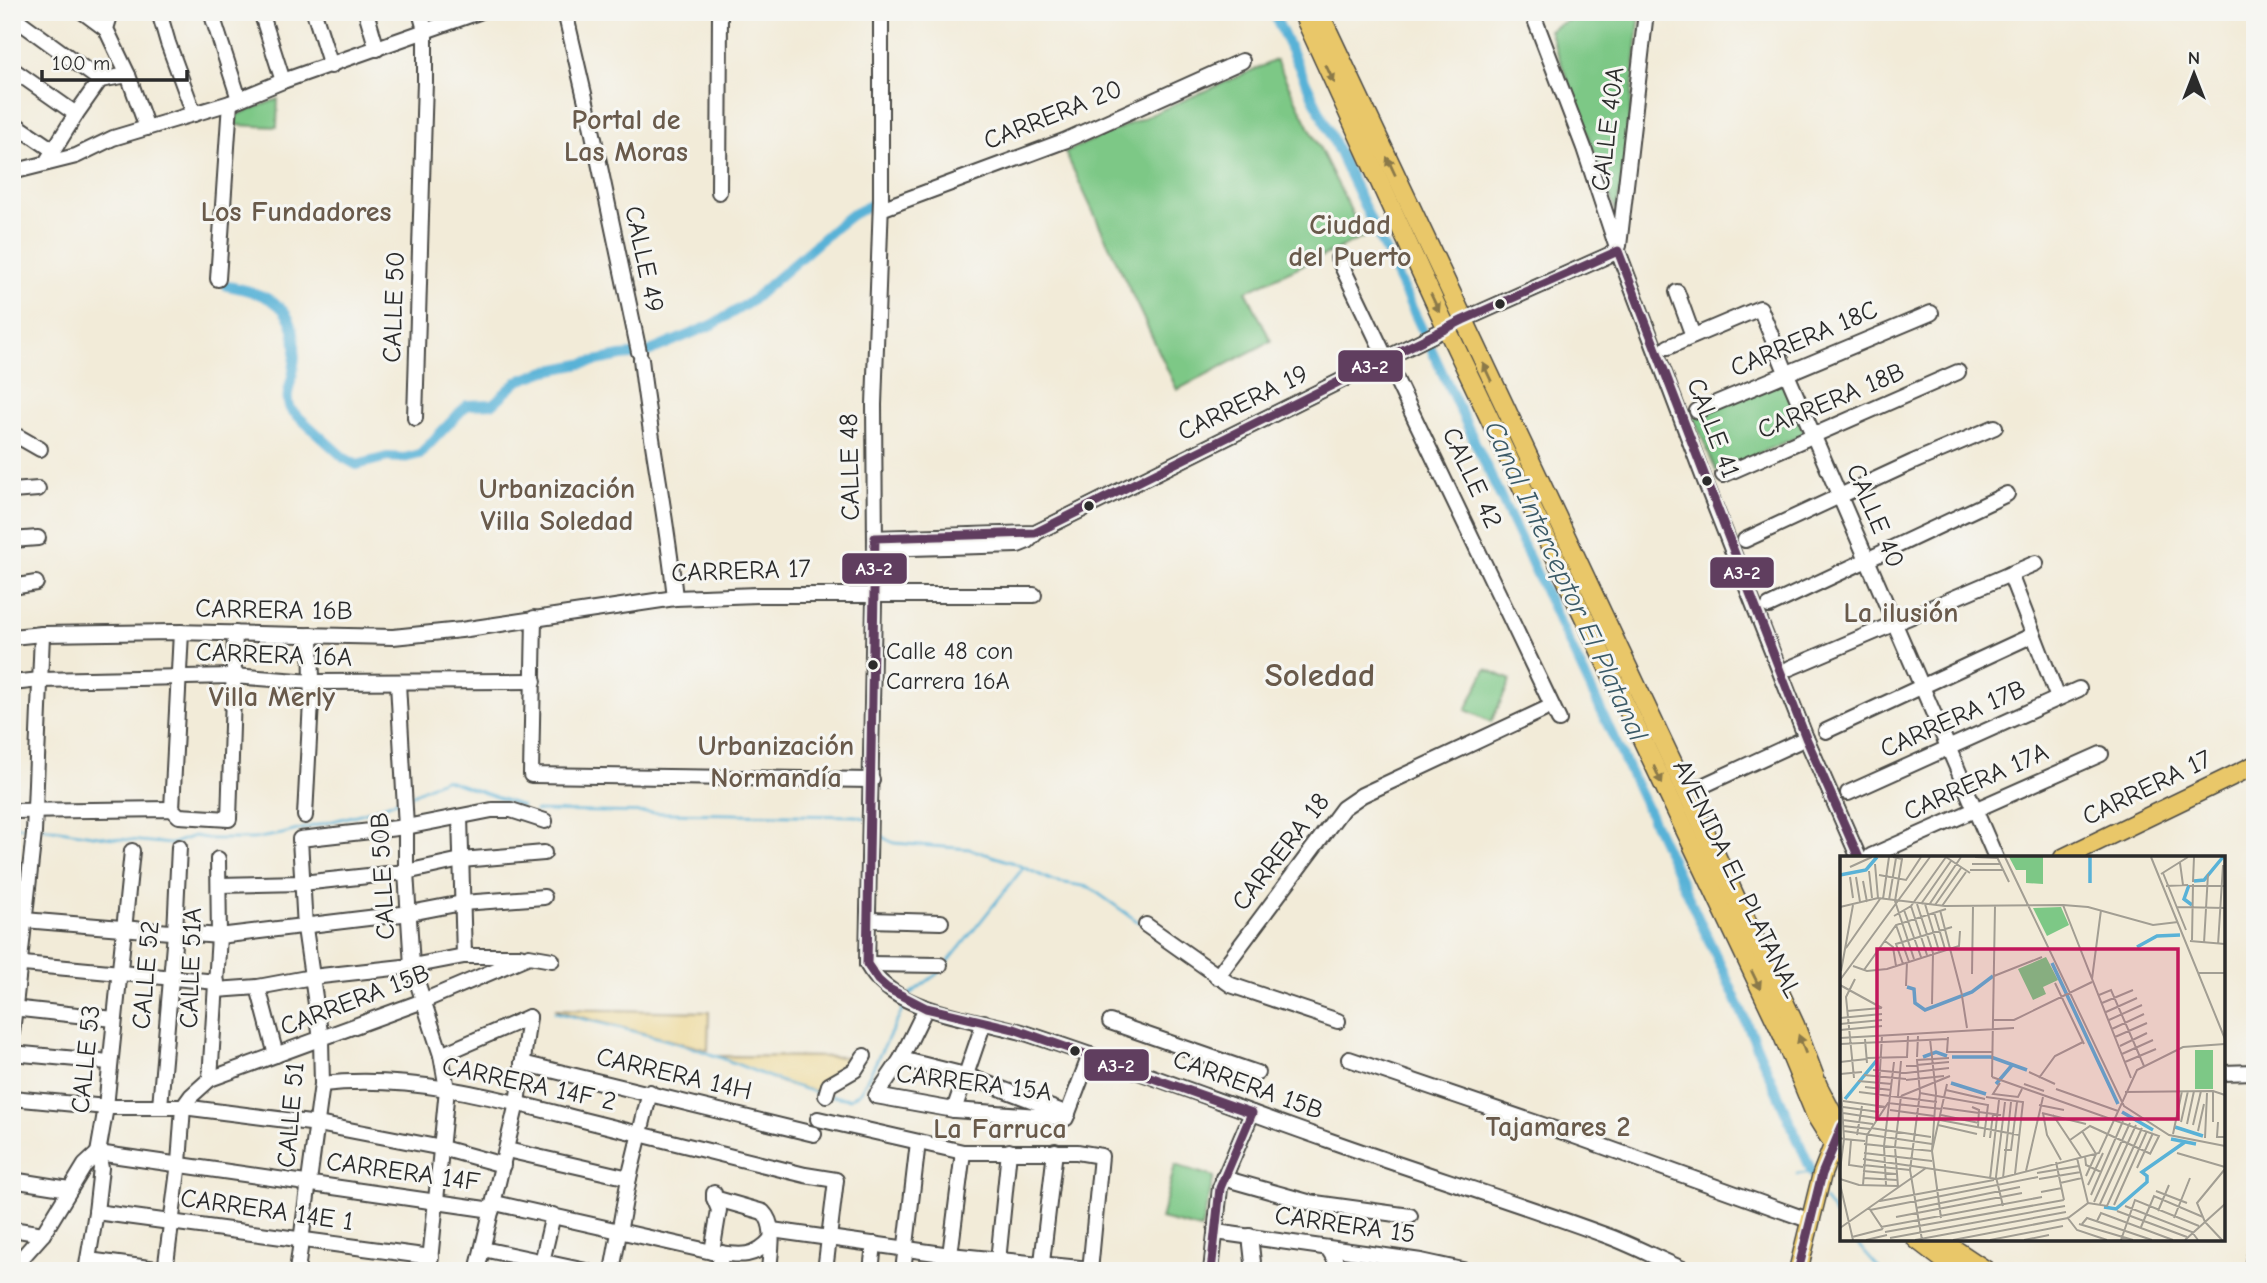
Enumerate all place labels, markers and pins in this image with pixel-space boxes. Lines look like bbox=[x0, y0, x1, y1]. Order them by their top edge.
unlabelled marker bbox=[1493, 297, 1507, 311]
unlabelled marker bbox=[1700, 474, 1714, 488]
unlabelled marker bbox=[1082, 499, 1096, 513]
place label: Calle 48 con Carrera 16A bbox=[886, 637, 1013, 695]
marker: Calle 48 con Carrera 16A bbox=[866, 658, 880, 672]
unlabelled marker bbox=[1068, 1044, 1082, 1058]

